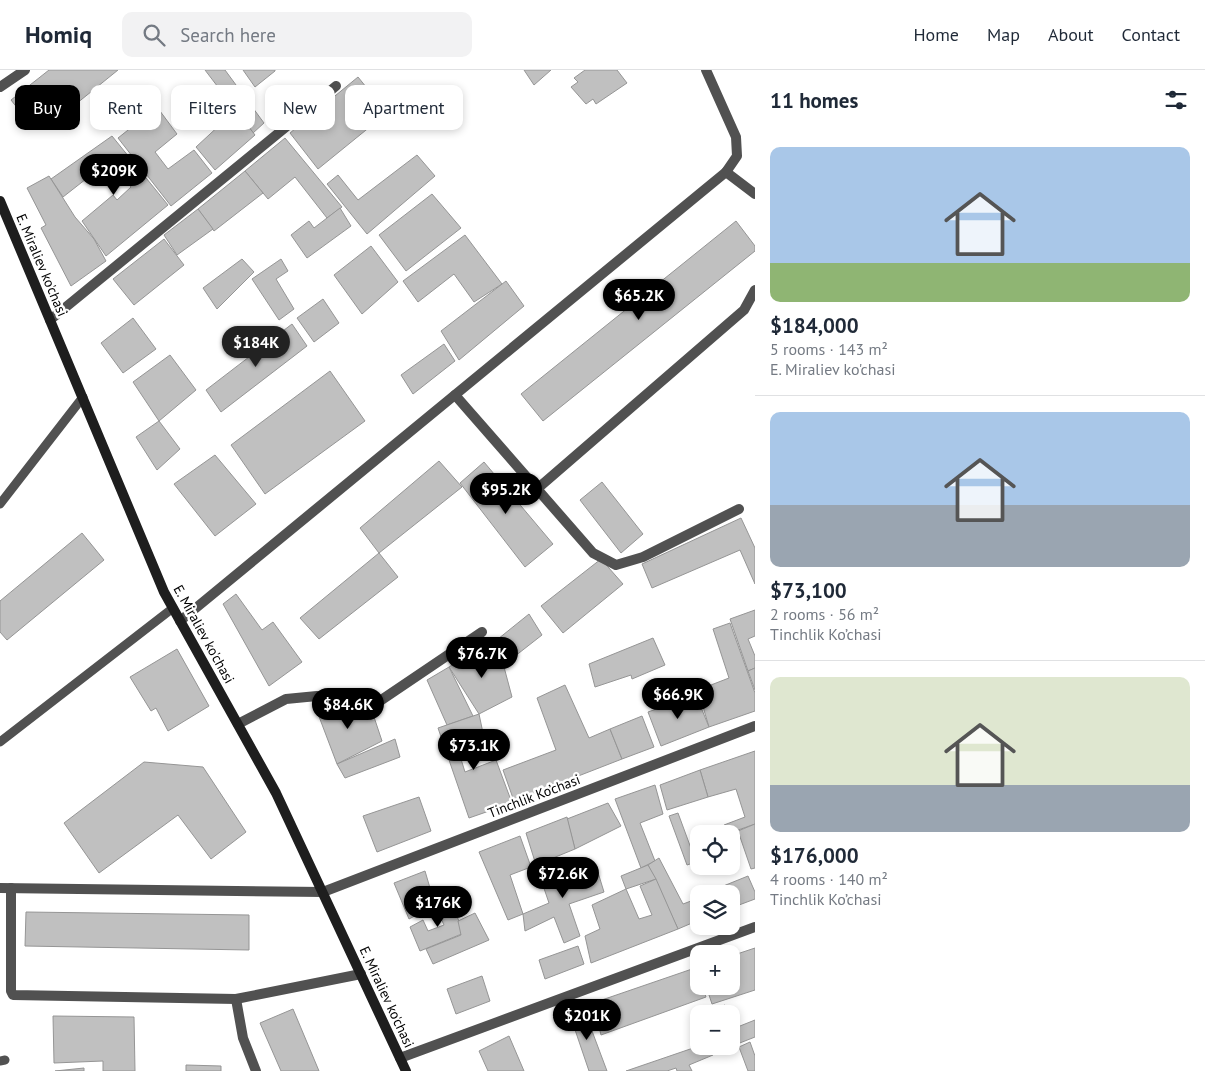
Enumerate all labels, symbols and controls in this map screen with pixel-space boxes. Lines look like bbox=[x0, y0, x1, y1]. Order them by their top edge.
search box bbox=[122, 12, 472, 57]
text: Homiq bbox=[25, 19, 92, 50]
icon: search bbox=[140, 21, 168, 49]
text: Search here bbox=[180, 23, 276, 47]
text: Home bbox=[913, 23, 959, 46]
text: Map bbox=[987, 23, 1020, 46]
text: About bbox=[1048, 23, 1094, 46]
text: Contact bbox=[1122, 23, 1180, 46]
chip: Buy bbox=[15, 85, 80, 130]
chip: Rent bbox=[90, 85, 161, 130]
chip: Filters bbox=[171, 85, 255, 130]
chip: New bbox=[265, 85, 335, 130]
chip: Apartment bbox=[345, 85, 463, 130]
icon: filters bbox=[1162, 86, 1190, 114]
text: 11 homes bbox=[770, 87, 858, 114]
pin: $209K bbox=[79, 154, 149, 196]
text: $209K bbox=[91, 160, 137, 180]
icon: home bbox=[935, 179, 1025, 269]
street label: E. Miraliev ko'chasi bbox=[12, 211, 72, 319]
pin: $65.2K bbox=[598, 278, 680, 321]
text: $65.2K bbox=[614, 285, 664, 305]
text: $184,000 bbox=[770, 312, 859, 339]
pin: $184K bbox=[221, 326, 291, 368]
text: $184K bbox=[233, 332, 279, 352]
text: 5 rooms · 143 m² bbox=[770, 339, 888, 359]
text: E. Miraliev ko'chasi bbox=[770, 359, 896, 379]
icon: home bbox=[935, 445, 1025, 535]
pin: $95.2K bbox=[465, 472, 547, 515]
text: $95.2K bbox=[481, 479, 531, 499]
text: $73,100 bbox=[770, 577, 847, 604]
street label: E. Miraliev ko'chasi bbox=[170, 582, 238, 686]
text: 2 rooms · 56 m² bbox=[770, 604, 879, 624]
text: Tinchlik Ko’chasi bbox=[770, 624, 881, 644]
pin: $76.7K bbox=[441, 636, 523, 679]
text: $76.7K bbox=[457, 643, 507, 663]
pin: $66.9K bbox=[637, 678, 719, 720]
text: $66.9K bbox=[653, 684, 703, 704]
pin: $84.6K bbox=[307, 688, 389, 730]
text: $84.6K bbox=[323, 694, 373, 714]
icon: home bbox=[935, 710, 1025, 800]
pin: $73.1K bbox=[433, 728, 515, 771]
text: $73.1K bbox=[449, 735, 499, 755]
street label: Tinchlik Ko’chasi bbox=[485, 770, 583, 822]
map controls bbox=[690, 825, 740, 1055]
button: locate bbox=[690, 825, 740, 875]
text: $176,000 bbox=[770, 842, 859, 869]
pin: $72.6K bbox=[522, 856, 604, 899]
text: $72.6K bbox=[538, 863, 588, 883]
text: 4 rooms · 140 m² bbox=[770, 869, 888, 889]
button: layers bbox=[690, 885, 740, 935]
pin: $176K bbox=[403, 886, 473, 928]
text: Tinchlik Ko’chasi bbox=[770, 889, 881, 909]
text: $176K bbox=[415, 892, 461, 912]
street label: E. Miraliev ko'chasi bbox=[356, 943, 418, 1051]
button: + bbox=[690, 945, 740, 995]
pin: $201K bbox=[552, 998, 622, 1041]
text: $201K bbox=[564, 1005, 610, 1025]
button: − bbox=[690, 1005, 740, 1055]

